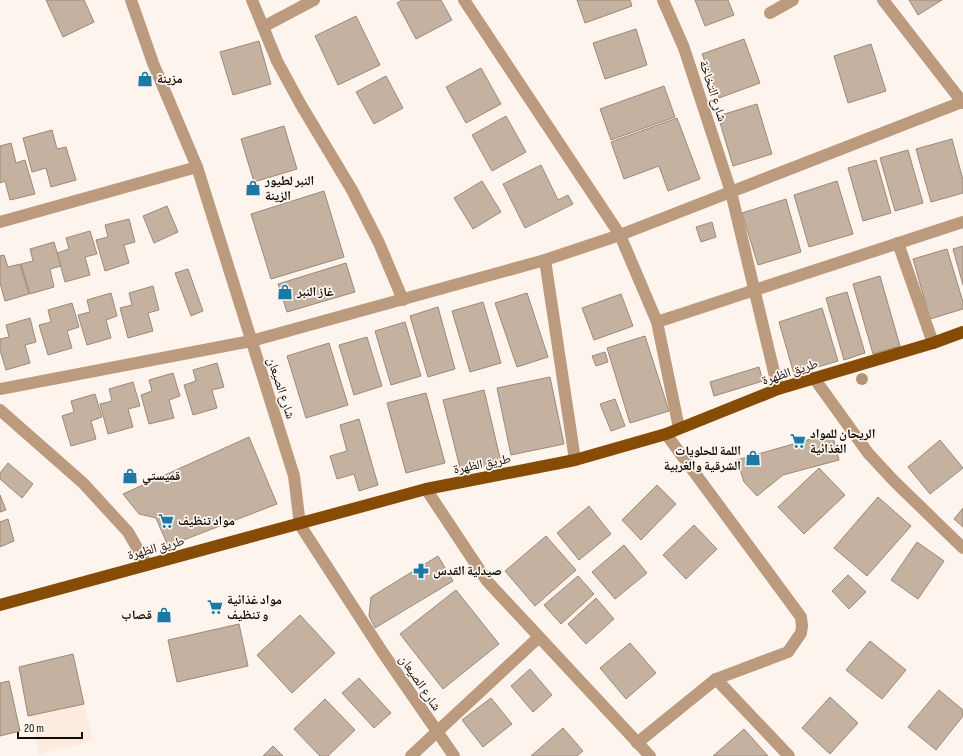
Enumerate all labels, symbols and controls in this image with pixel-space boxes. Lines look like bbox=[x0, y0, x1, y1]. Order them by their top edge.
street label: شارع التخاخة bbox=[695, 58, 730, 124]
shop icon: مزينة bbox=[136, 70, 154, 88]
place label: مزينة bbox=[157, 71, 183, 87]
place label: النبر لطيور الزينة bbox=[264, 173, 314, 204]
shop icon: النبر لطيور الزينة bbox=[244, 179, 262, 197]
shop icon: غاز النبر bbox=[276, 283, 294, 301]
place label: غاز النبر bbox=[296, 284, 334, 300]
street label: شارع الصيعان bbox=[263, 355, 298, 421]
street label: طريق الظهرة bbox=[760, 355, 820, 389]
place label: الريحان للمواد الغذائية bbox=[810, 426, 875, 457]
supermarket icon: الريحان للمواد الغذائية bbox=[789, 432, 807, 450]
place label: اللمة للحلويات الشرقية والغربية bbox=[664, 443, 741, 474]
shop icon: اللمة للحلويات الشرقية والغربية bbox=[744, 449, 762, 467]
street label: طريق الظهرة bbox=[452, 451, 512, 477]
shop icon: قميستي bbox=[121, 467, 139, 485]
place label: قميستي bbox=[142, 468, 180, 486]
supermarket icon: مواد تنظيف bbox=[157, 512, 175, 530]
place label: مواد تنظيف bbox=[178, 513, 235, 529]
street label: طريق الظهرة bbox=[126, 533, 186, 563]
pharmacy icon: صيدلية القدس bbox=[412, 562, 430, 580]
place label: صيدلية القدس bbox=[433, 563, 502, 579]
place label: مواد غذائية و تنظيف bbox=[227, 592, 282, 623]
supermarket icon: مواد غذائية و تنظيف bbox=[206, 598, 224, 616]
shop icon: قصاب bbox=[155, 606, 173, 624]
place label: قصاب bbox=[121, 607, 152, 623]
street label: شارع الصيعان bbox=[395, 652, 444, 714]
scale bar bbox=[18, 714, 82, 740]
text: 20 m bbox=[24, 721, 44, 736]

